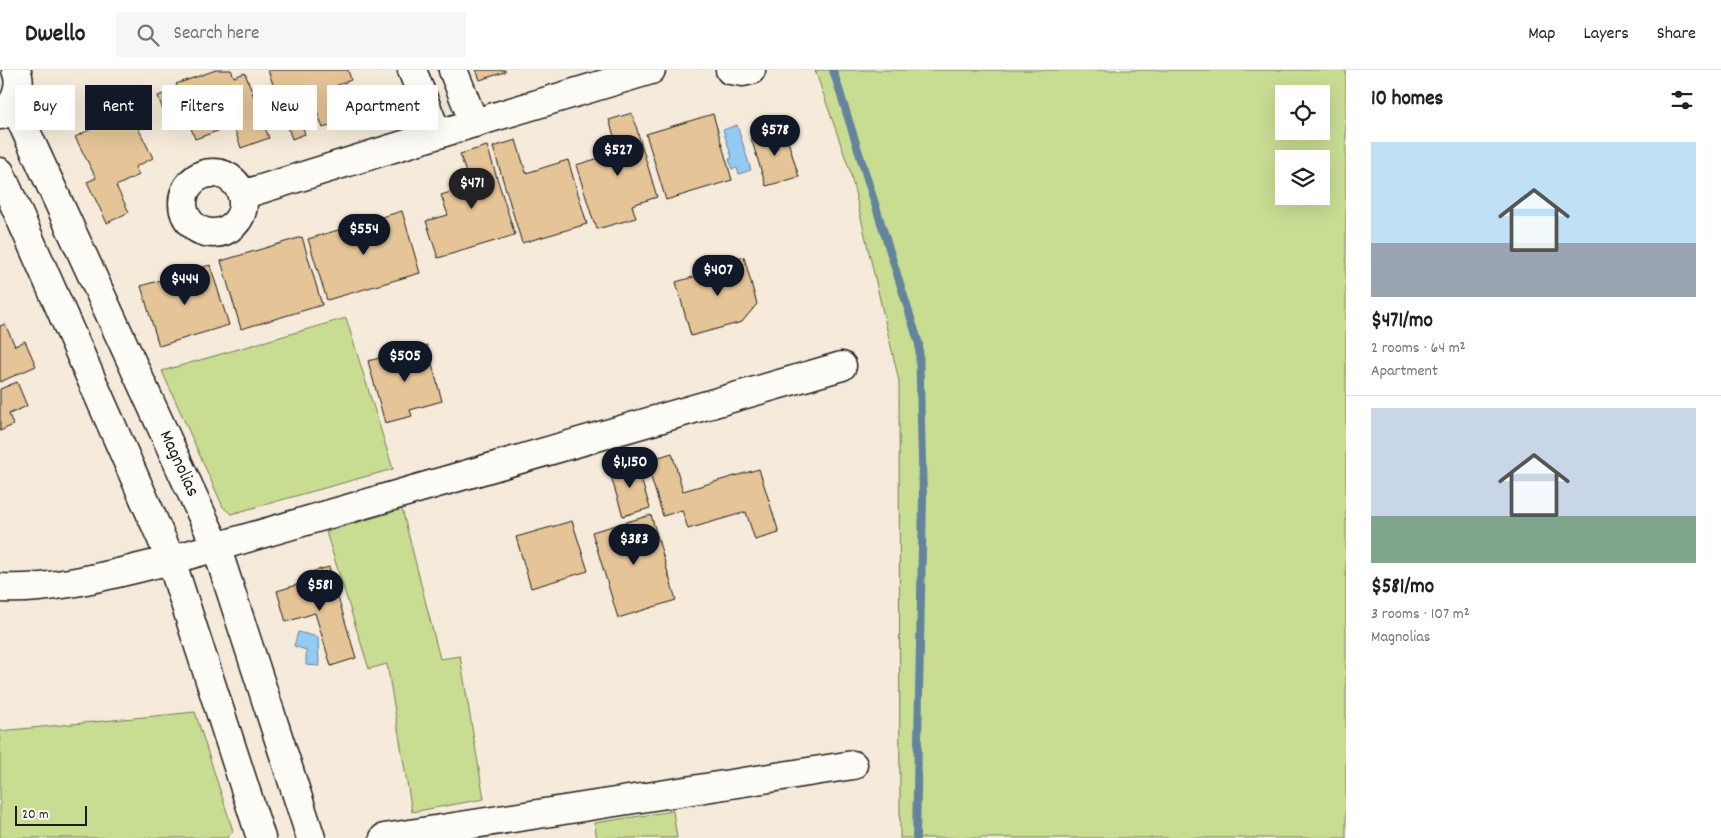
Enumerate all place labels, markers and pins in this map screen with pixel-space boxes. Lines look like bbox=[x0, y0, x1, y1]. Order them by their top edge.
pin: $578 bbox=[745, 114, 805, 157]
pin: $527 bbox=[588, 134, 648, 177]
pin: $471 bbox=[442, 168, 502, 210]
pin: $554 bbox=[334, 214, 394, 256]
pin: $407 bbox=[688, 254, 748, 297]
pin: $444 bbox=[155, 264, 215, 306]
pin: $505 bbox=[375, 340, 435, 383]
pin: $1,150 bbox=[589, 446, 671, 489]
pin: $383 bbox=[604, 524, 664, 566]
pin: $581 bbox=[290, 570, 350, 612]

